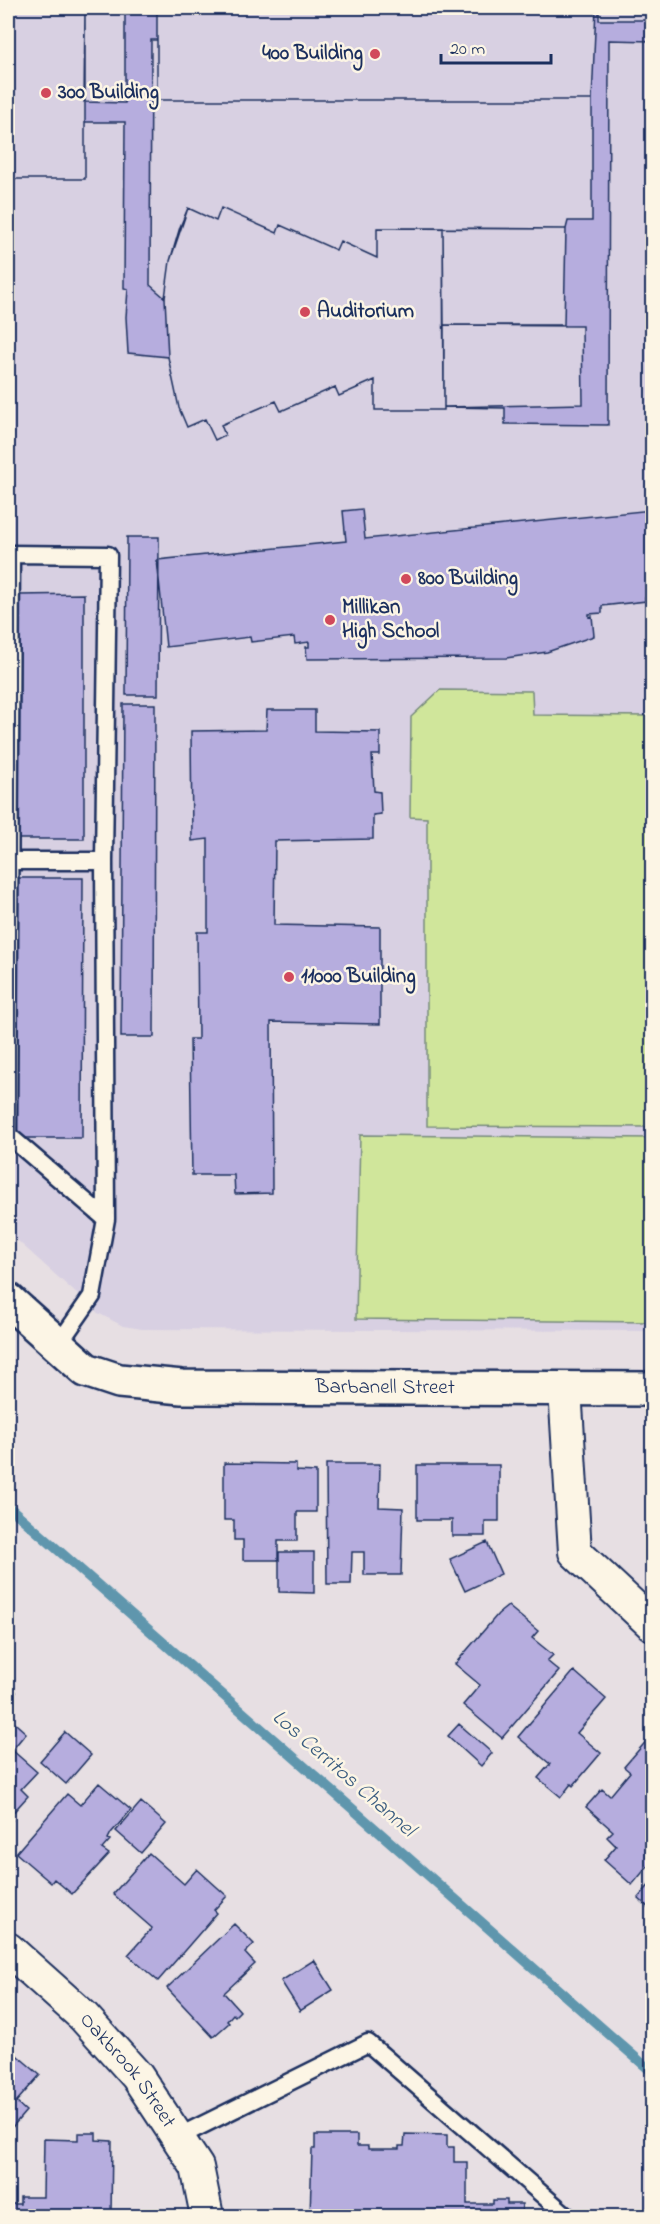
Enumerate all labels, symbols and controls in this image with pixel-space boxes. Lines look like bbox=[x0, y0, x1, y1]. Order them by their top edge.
scale bar bbox=[441, 27, 550, 65]
text: 20 m bbox=[450, 37, 485, 63]
place label: 400 Building bbox=[262, 39, 363, 71]
marker: 400 Building bbox=[368, 47, 382, 61]
place label: 300 Building bbox=[57, 78, 159, 110]
marker: 300 Building bbox=[39, 86, 53, 100]
place label: Auditorium bbox=[317, 297, 414, 327]
marker: Auditorium bbox=[298, 305, 312, 319]
place label: 800 Building bbox=[417, 564, 518, 596]
marker: 800 Building bbox=[399, 572, 413, 586]
place label: Millikan High School bbox=[342, 593, 440, 649]
marker: Millikan High School bbox=[323, 613, 337, 627]
place label: 11000 Building bbox=[301, 962, 416, 994]
marker: 11000 Building bbox=[282, 970, 296, 984]
street label: Barbanell Street bbox=[314, 1373, 455, 1403]
water label: Los Cerritos Channel bbox=[264, 1703, 424, 1847]
street label: Oakbrook Street bbox=[72, 2006, 183, 2134]

